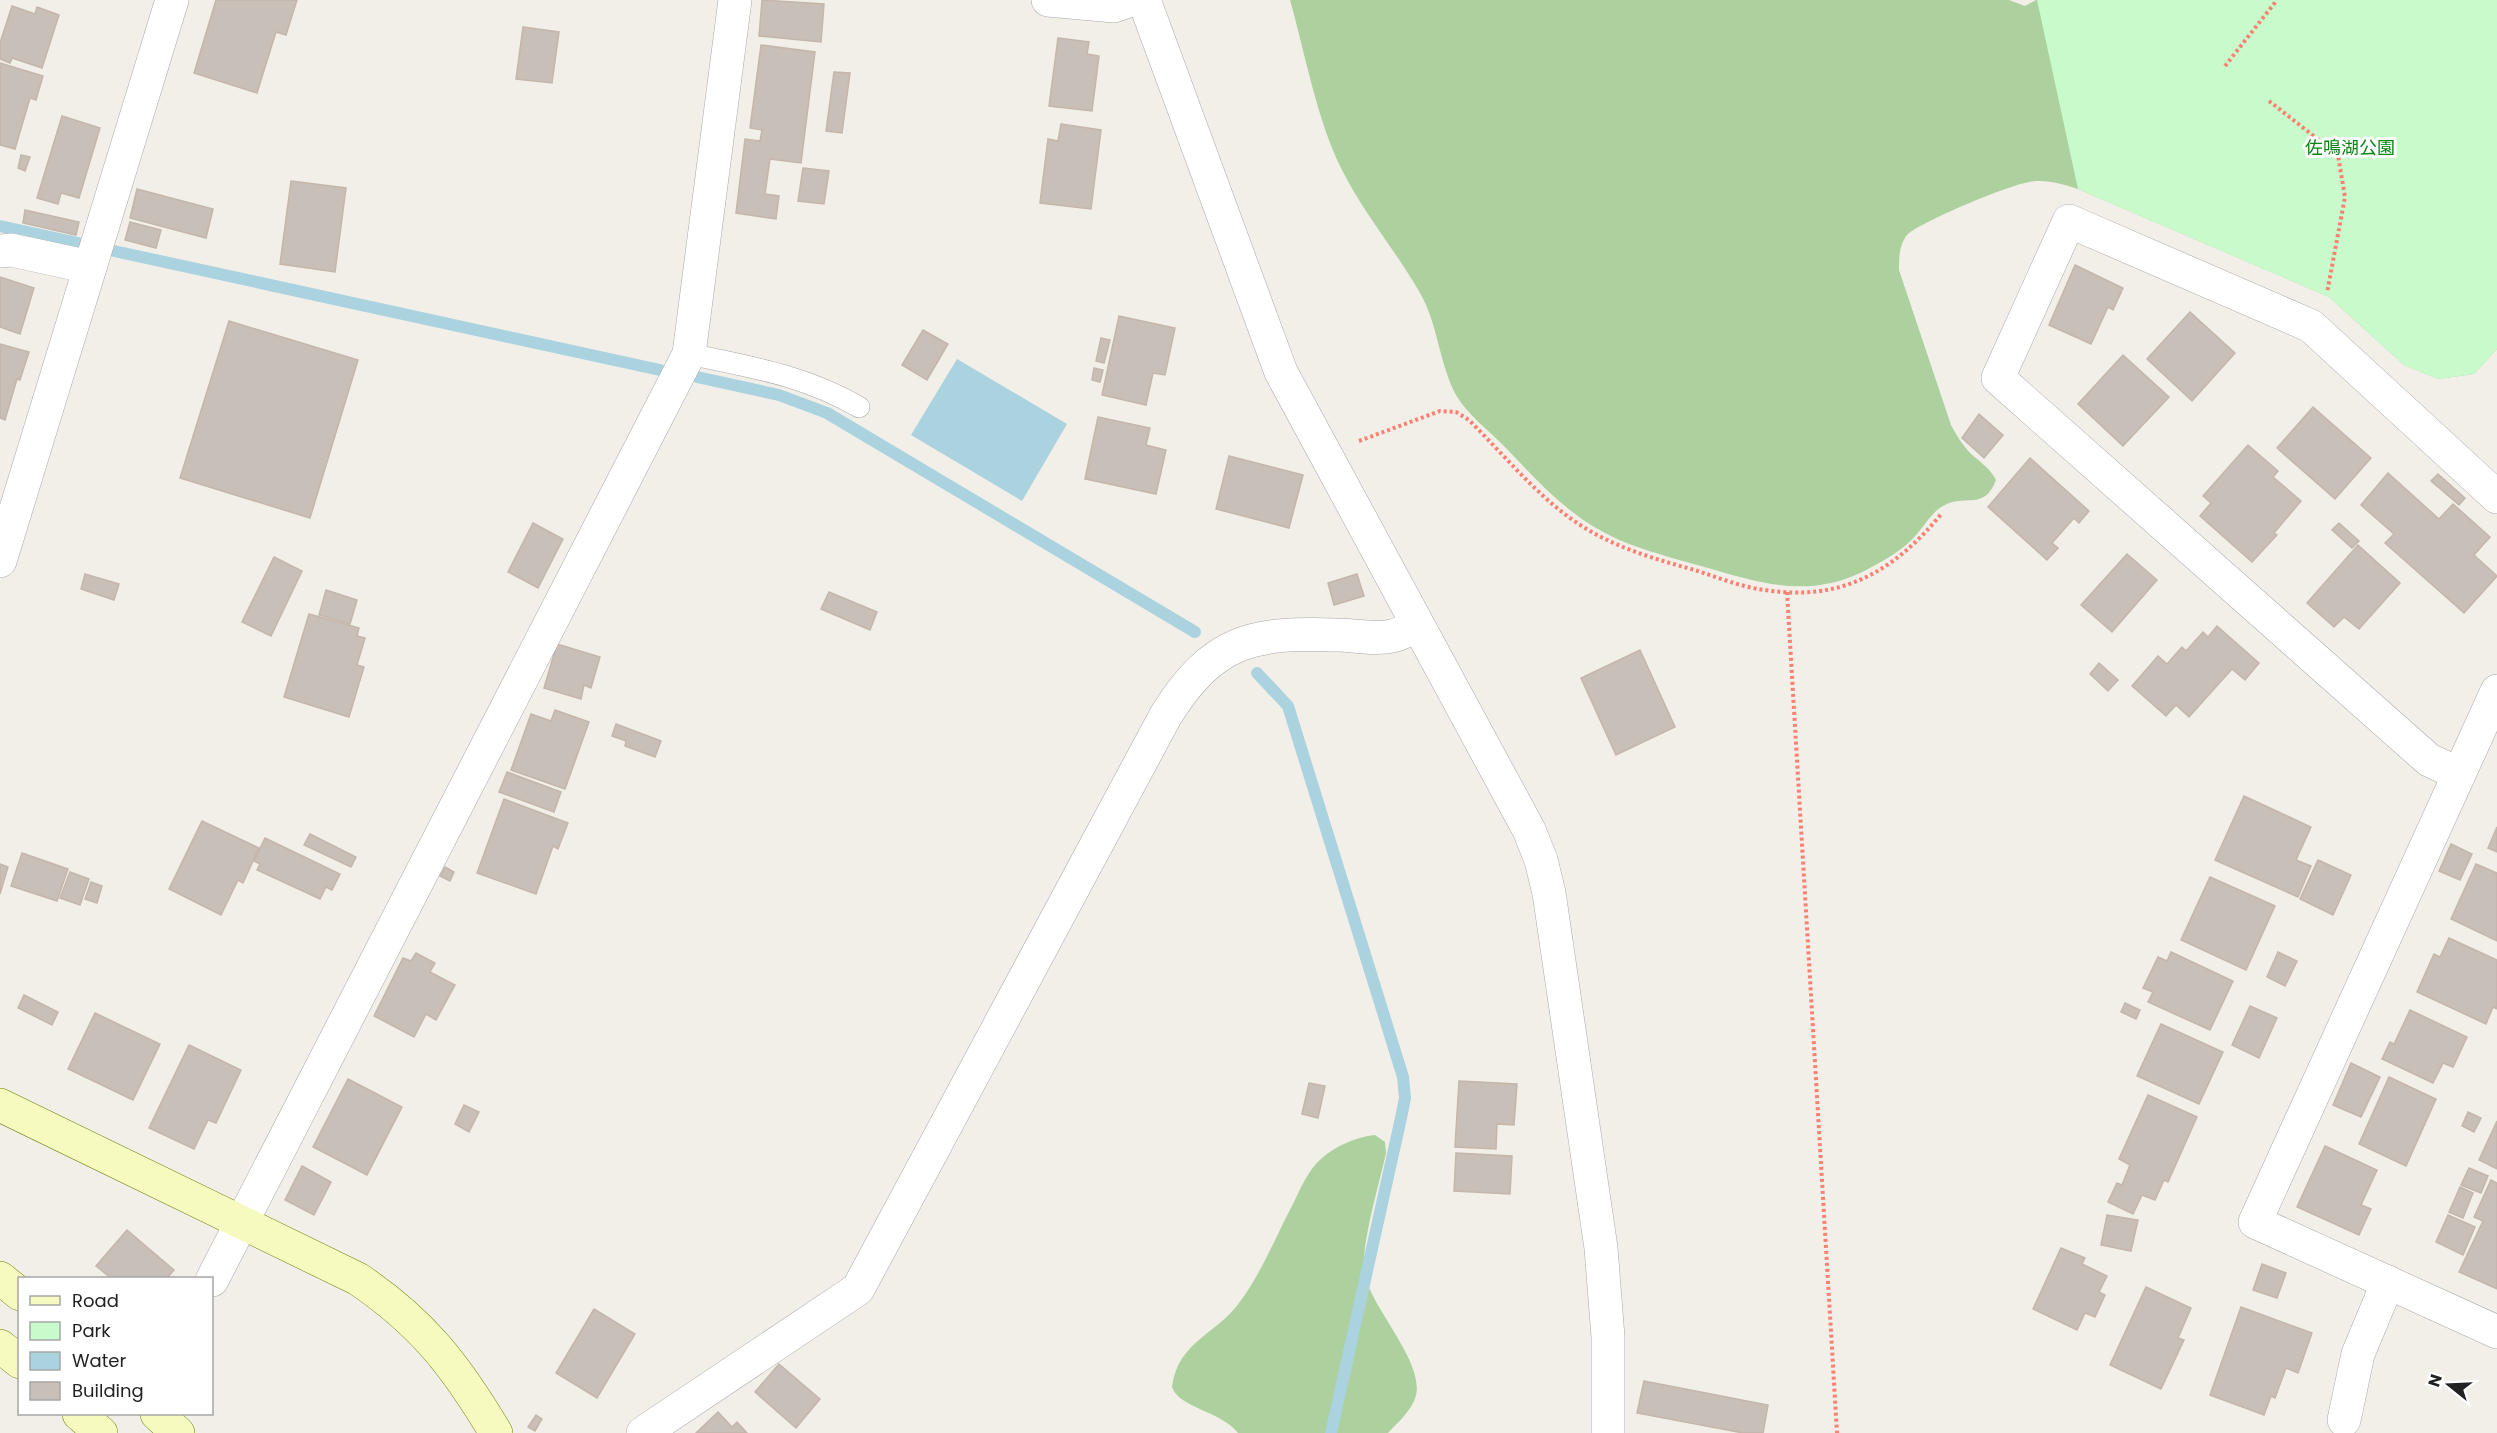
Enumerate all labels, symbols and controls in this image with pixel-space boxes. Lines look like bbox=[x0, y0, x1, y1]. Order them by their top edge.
park label: 佐鳴湖公園 bbox=[2305, 135, 2395, 160]
legend bbox=[18, 1277, 213, 1415]
text: Road bbox=[72, 1288, 119, 1313]
text: Park bbox=[72, 1318, 111, 1343]
text: Water bbox=[72, 1348, 126, 1373]
north arrow bbox=[2419, 1355, 2479, 1415]
text: N bbox=[2422, 1371, 2448, 1390]
text: Building bbox=[72, 1378, 144, 1403]

